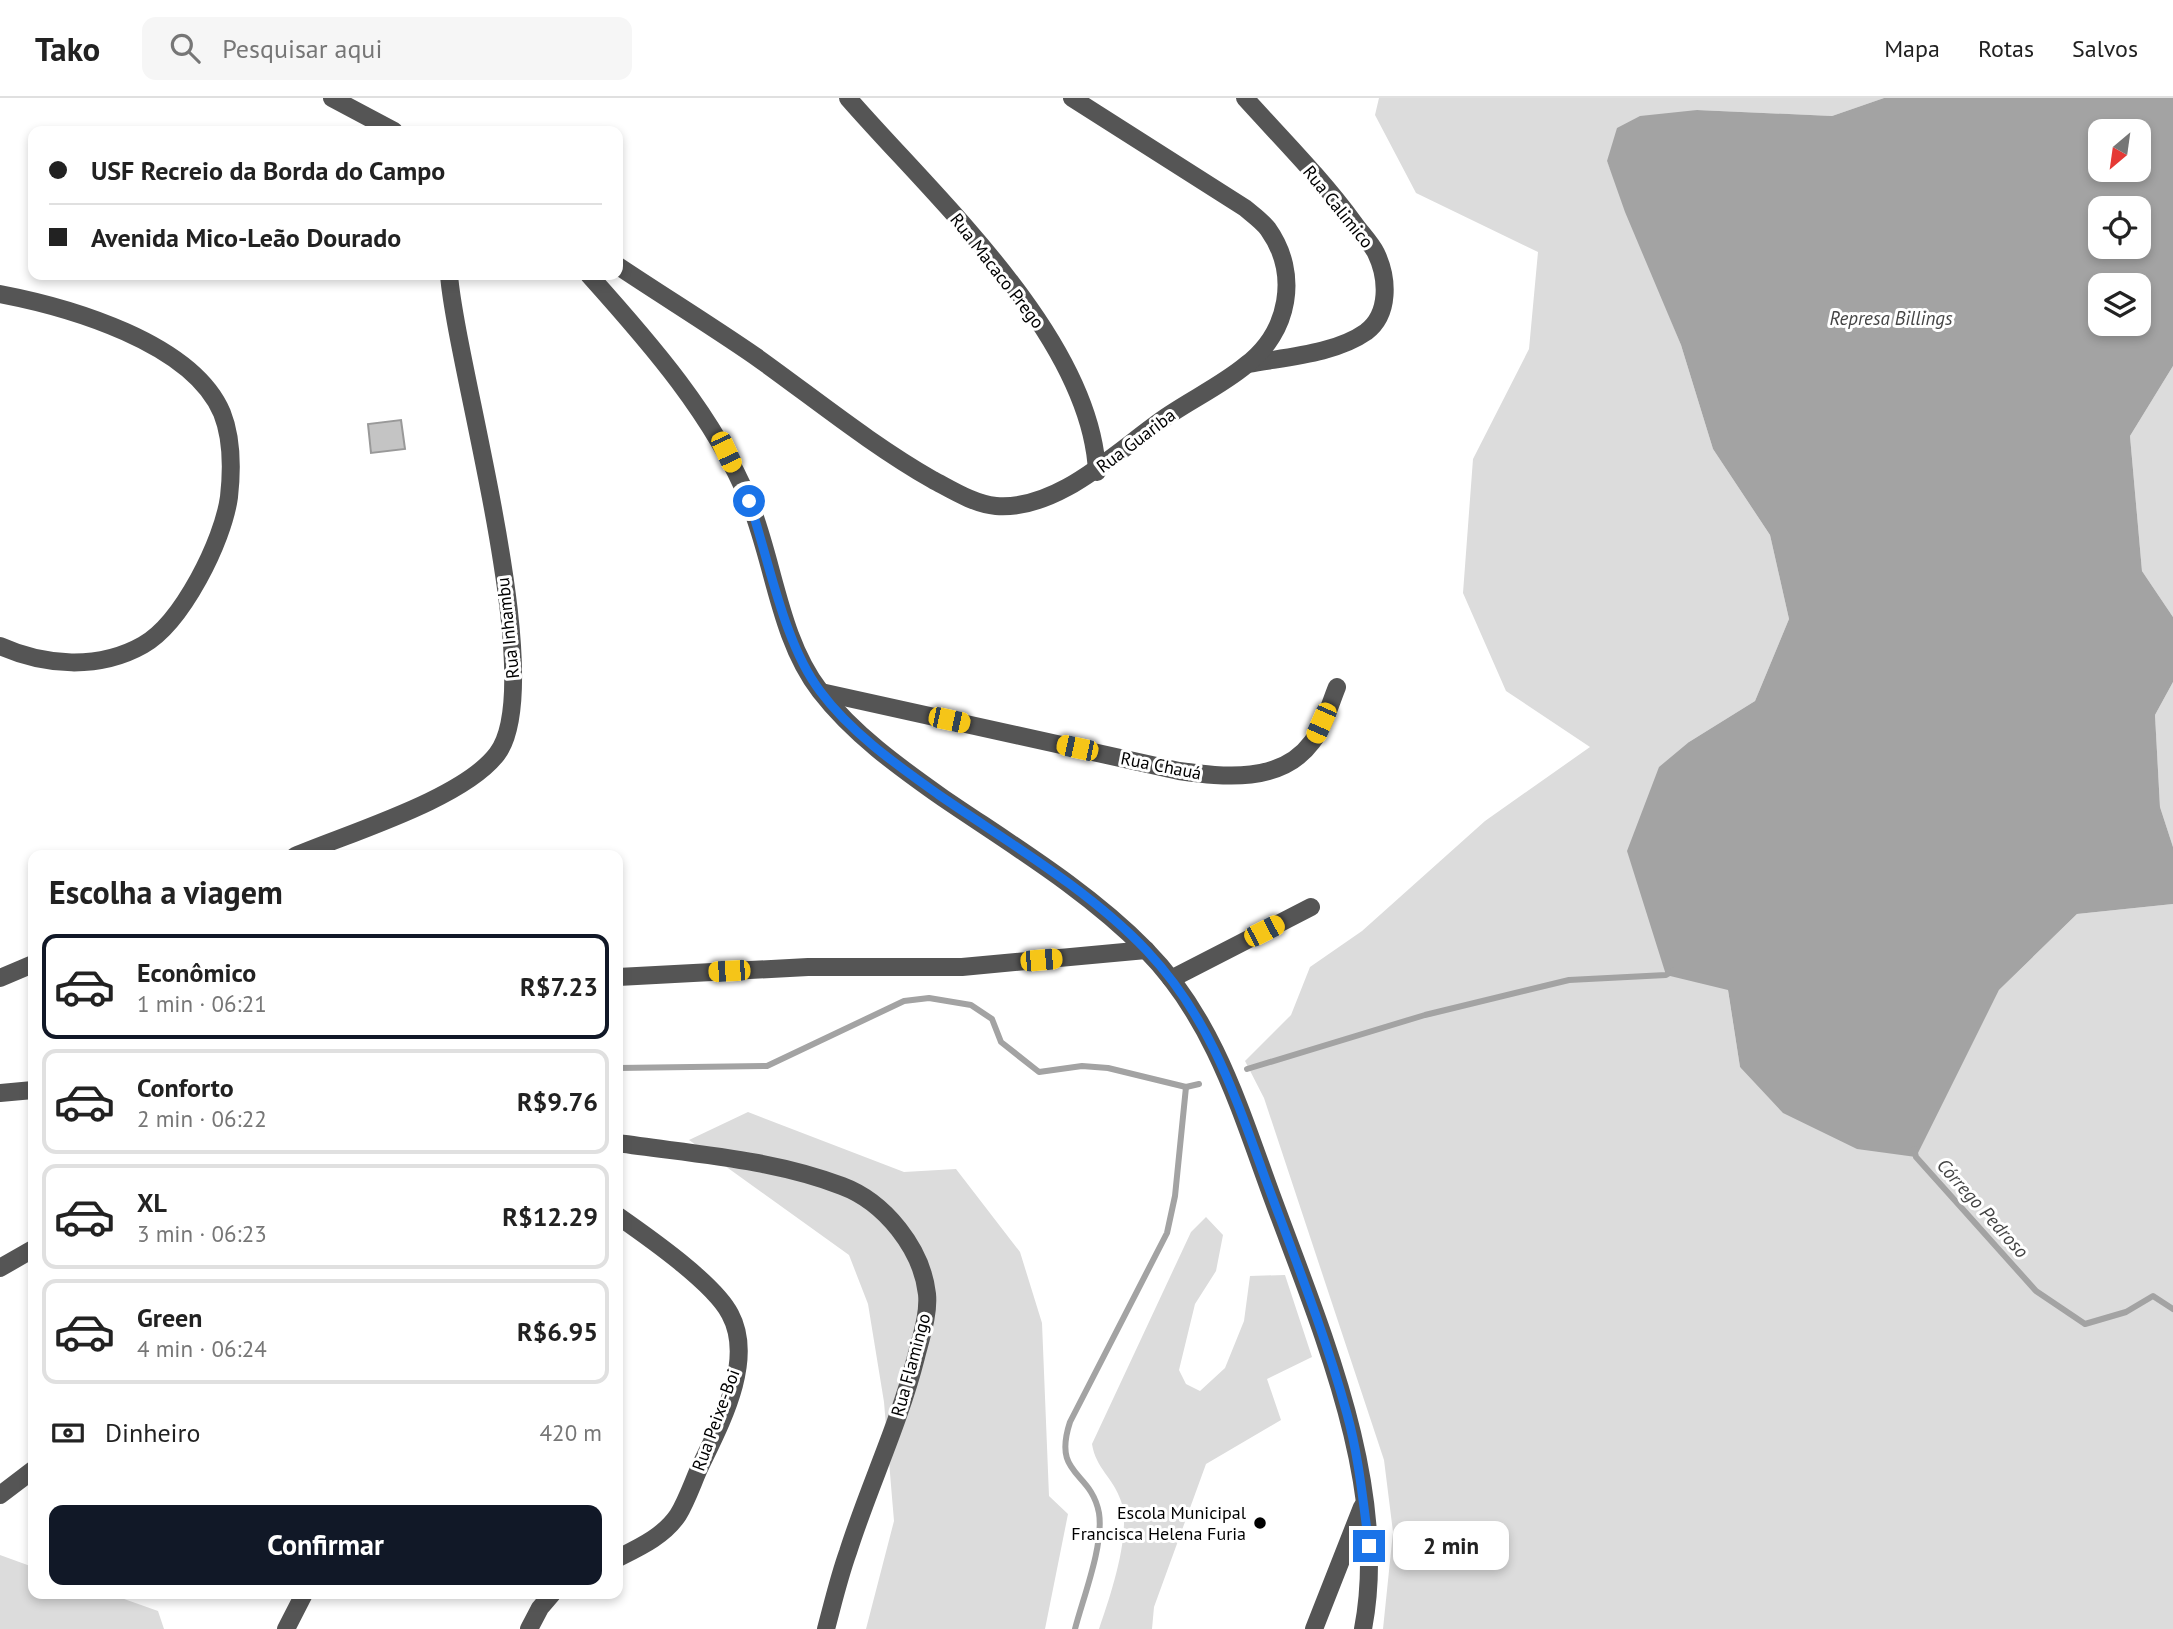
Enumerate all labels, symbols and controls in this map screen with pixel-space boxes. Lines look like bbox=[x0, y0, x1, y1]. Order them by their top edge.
search box bbox=[142, 17, 632, 80]
text: Tako bbox=[35, 27, 100, 70]
icon: search bbox=[166, 29, 204, 67]
text: Pesquisar aqui bbox=[222, 32, 382, 65]
text: Mapa bbox=[1884, 33, 1940, 64]
text: Rotas bbox=[1978, 33, 2034, 64]
text: Salvos bbox=[2072, 33, 2138, 64]
north arrow bbox=[2088, 119, 2151, 182]
map controls bbox=[2088, 119, 2151, 336]
text: USF Recreio da Borda do Campo bbox=[91, 154, 445, 187]
street label: Rua Calimico bbox=[1298, 161, 1379, 253]
button: locate bbox=[2088, 196, 2151, 259]
street label: Rua Macaco Prego bbox=[945, 208, 1050, 333]
text: Avenida Mico-Leão Dourado bbox=[91, 221, 401, 254]
button: layers bbox=[2088, 273, 2151, 336]
water label: Represa Billings bbox=[1829, 306, 1953, 330]
street label: Rua Guariba bbox=[1092, 403, 1180, 478]
car bbox=[708, 429, 745, 475]
route start bbox=[733, 485, 765, 517]
street label: Rua Inhambu bbox=[491, 576, 524, 680]
car bbox=[1303, 700, 1340, 746]
car bbox=[927, 705, 972, 735]
car bbox=[1055, 733, 1100, 763]
street label: Rua Chauá bbox=[1119, 746, 1203, 785]
text: Escolha a viagem bbox=[49, 871, 283, 913]
car bbox=[1241, 912, 1288, 950]
car bbox=[1020, 948, 1063, 972]
icon: car bbox=[53, 955, 116, 1018]
text: Econômico bbox=[137, 956, 256, 989]
car bbox=[708, 959, 751, 983]
text: R$7.23 bbox=[520, 970, 598, 1003]
text: 1 min · 06:21 bbox=[137, 989, 267, 1018]
icon: car bbox=[53, 1070, 116, 1133]
text: Conforto bbox=[137, 1071, 234, 1104]
text: R$9.76 bbox=[517, 1085, 598, 1118]
text: 2 min · 06:22 bbox=[137, 1104, 267, 1133]
water label: Córrego Pedroso bbox=[1932, 1153, 2034, 1263]
icon: car bbox=[53, 1185, 116, 1248]
text: XL bbox=[137, 1186, 167, 1219]
text: R$12.29 bbox=[502, 1200, 598, 1233]
text: 3 min · 06:23 bbox=[137, 1219, 267, 1248]
icon: car bbox=[53, 1300, 116, 1363]
text: Green bbox=[137, 1301, 202, 1334]
street label: Rua Flamingo bbox=[886, 1311, 935, 1419]
text: R$6.95 bbox=[517, 1315, 598, 1348]
text: 4 min · 06:24 bbox=[137, 1334, 267, 1363]
street label: Rua Peixe-Boi bbox=[686, 1366, 745, 1474]
icon: cash bbox=[49, 1414, 87, 1452]
text: Dinheiro bbox=[105, 1416, 200, 1449]
text: 420 m bbox=[540, 1418, 602, 1447]
place label: Escola Municipal Francisca Helena Furia bbox=[1071, 1501, 1247, 1545]
button: Confirmar bbox=[49, 1505, 602, 1585]
marker: Escola Municipal Francisca Helena Furia bbox=[1252, 1515, 1268, 1531]
callout: 2 min bbox=[1394, 1522, 1509, 1570]
route end bbox=[1353, 1530, 1385, 1562]
text: 2 min bbox=[1423, 1531, 1479, 1560]

